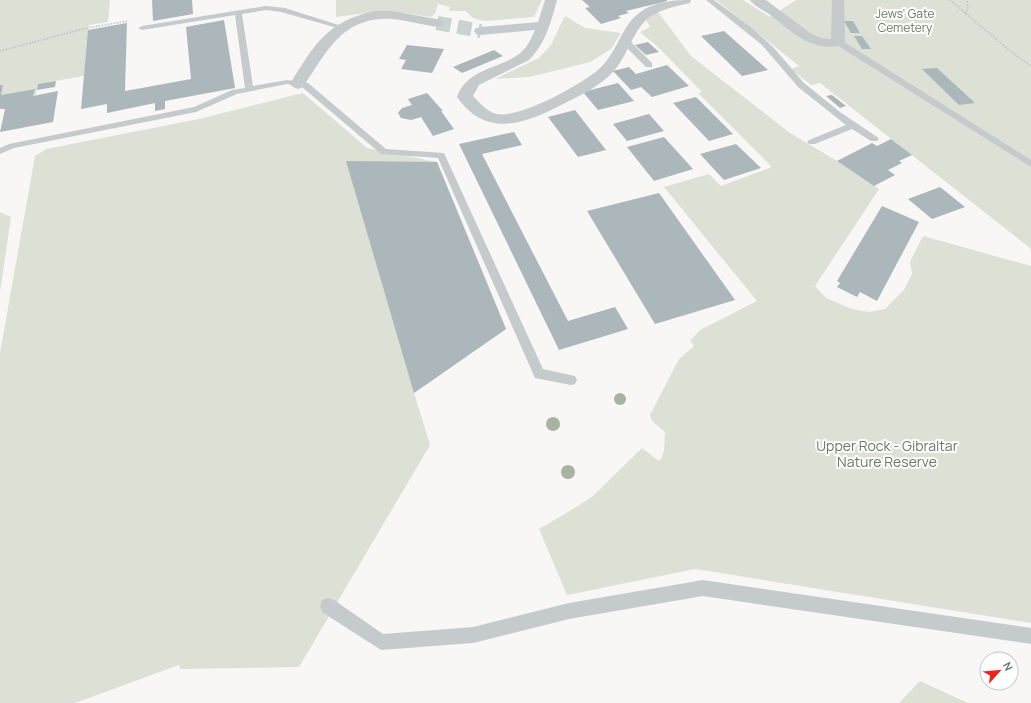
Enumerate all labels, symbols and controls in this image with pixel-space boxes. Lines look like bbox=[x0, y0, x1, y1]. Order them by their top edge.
park label: Jews' Gate Cemetery bbox=[875, 5, 935, 36]
park label: Upper Rock - Gibraltar Nature Reserve bbox=[816, 436, 958, 471]
north arrow bbox=[979, 651, 1019, 691]
text: N bbox=[1000, 659, 1017, 673]

